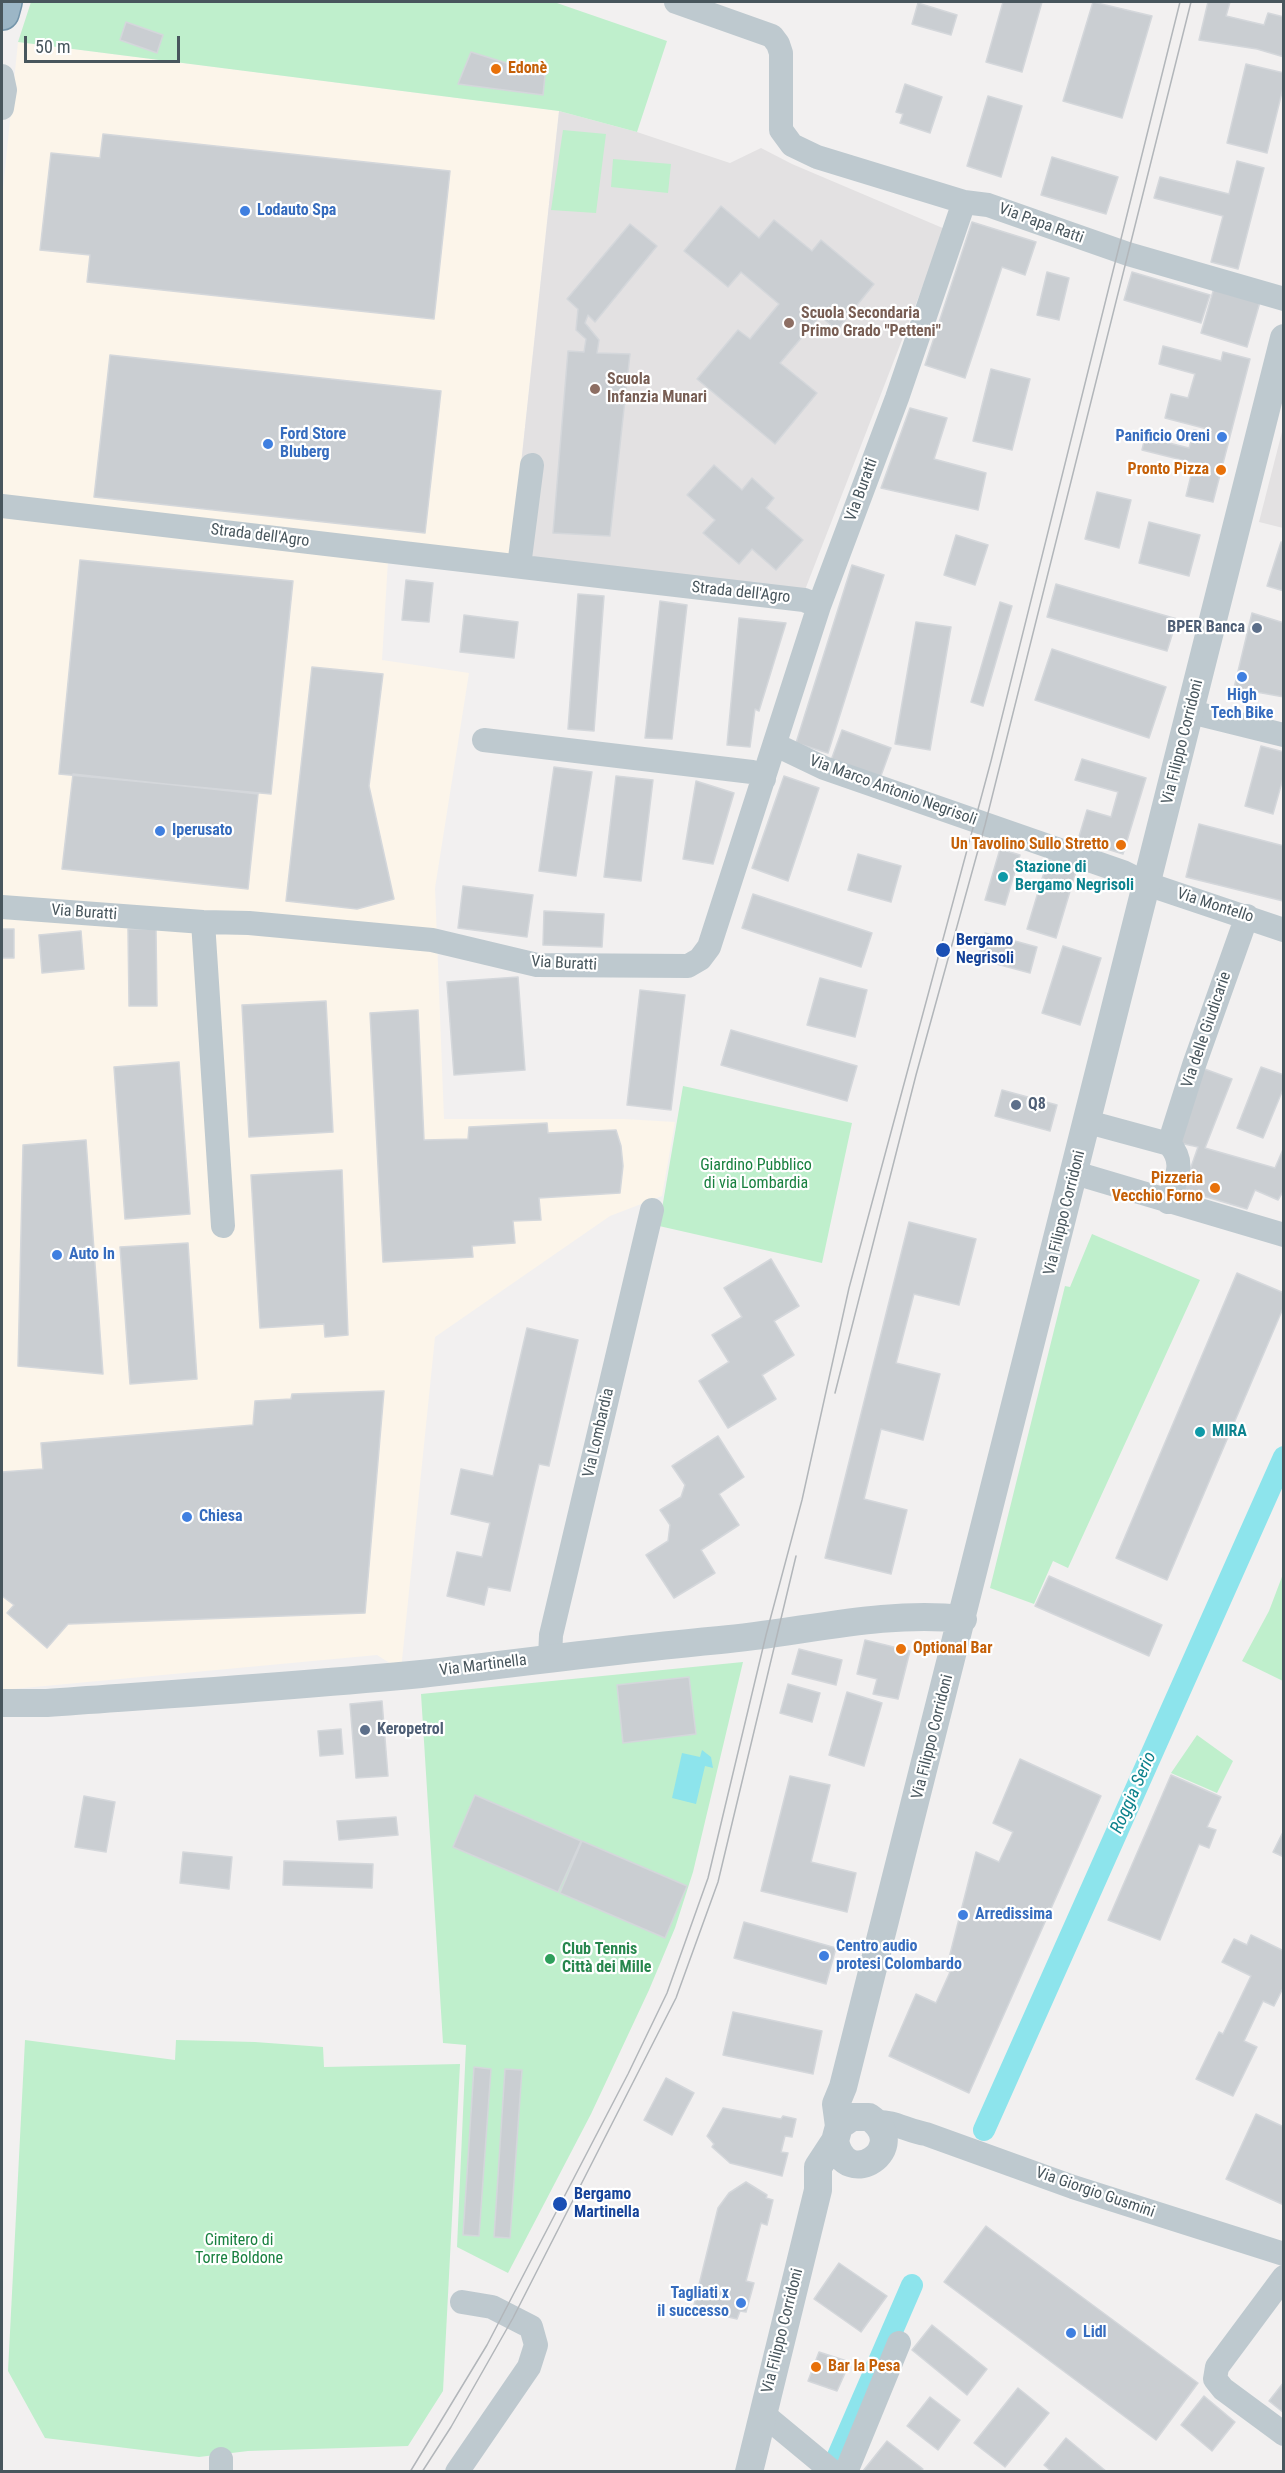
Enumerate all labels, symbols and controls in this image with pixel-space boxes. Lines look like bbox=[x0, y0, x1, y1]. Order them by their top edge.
scale bar bbox=[27, 24, 183, 62]
text: 50 m bbox=[35, 36, 70, 57]
place label: Edonè bbox=[508, 59, 547, 79]
marker: Edonè bbox=[489, 62, 503, 76]
street label: Via Papa Ratti bbox=[996, 200, 1086, 248]
place label: Lodauto Spa bbox=[257, 201, 336, 221]
marker: Lodauto Spa bbox=[238, 204, 252, 218]
place label: Scuola Secondaria Primo Grado "Petteni" bbox=[801, 304, 941, 342]
marker: Scuola Secondaria Primo Grado "Petteni" bbox=[782, 316, 796, 330]
place label: Scuola Infanzia Munari bbox=[607, 370, 707, 408]
marker: Scuola Infanzia Munari bbox=[588, 382, 602, 396]
place label: Ford Store Bluberg bbox=[280, 425, 346, 463]
place label: Panificio Oreni bbox=[1115, 427, 1210, 447]
marker: Panificio Oreni bbox=[1215, 430, 1229, 444]
marker: Ford Store Bluberg bbox=[261, 437, 275, 451]
street label: Via Buratti bbox=[842, 456, 882, 524]
place label: Pronto Pizza bbox=[1128, 460, 1209, 480]
marker: Pronto Pizza bbox=[1214, 463, 1228, 477]
street label: Strada dell'Agro bbox=[210, 520, 310, 552]
street label: Strada dell'Agro bbox=[691, 578, 791, 608]
place label: BPER Banca bbox=[1167, 618, 1245, 638]
marker: BPER Banca bbox=[1250, 621, 1264, 635]
marker: High Tech Bike bbox=[1235, 670, 1249, 684]
street label: Via Filippo Corridoni bbox=[1158, 678, 1208, 806]
place label: High Tech Bike bbox=[1211, 686, 1273, 724]
street label: Via Marco Antonio Negrisoli bbox=[807, 752, 979, 830]
place label: Iperusato bbox=[172, 821, 233, 841]
marker: Iperusato bbox=[153, 824, 167, 838]
place label: Un Tavolino Sullo Stretto bbox=[951, 835, 1109, 855]
marker: Un Tavolino Sullo Stretto bbox=[1114, 838, 1128, 852]
place label: Stazione di Bergamo Negrisoli bbox=[1015, 858, 1134, 896]
marker: Stazione di Bergamo Negrisoli bbox=[996, 870, 1010, 884]
street label: Via Montello bbox=[1174, 885, 1256, 927]
street label: Via Buratti bbox=[51, 901, 117, 925]
place label: Bergamo Negrisoli bbox=[956, 931, 1014, 969]
marker: Bergamo Negrisoli bbox=[934, 941, 952, 959]
street label: Via Buratti bbox=[531, 953, 597, 975]
street label: Via delle Giudicarie bbox=[1178, 969, 1236, 1091]
place label: Q8 bbox=[1028, 1095, 1046, 1115]
marker: Q8 bbox=[1009, 1098, 1023, 1112]
street label: Via Filippo Corridoni bbox=[1040, 1149, 1090, 1277]
park label: Giardino Pubblico di via Lombardia bbox=[700, 1156, 812, 1194]
place label: Pizzeria Vecchio Forno bbox=[1112, 1169, 1203, 1207]
marker: Pizzeria Vecchio Forno bbox=[1208, 1181, 1222, 1195]
place label: Auto In bbox=[69, 1245, 115, 1265]
marker: Auto In bbox=[50, 1248, 64, 1262]
street label: Via Lombardia bbox=[579, 1386, 619, 1480]
place label: MIRA bbox=[1212, 1422, 1247, 1442]
marker: MIRA bbox=[1193, 1425, 1207, 1439]
place label: Chiesa bbox=[199, 1507, 242, 1527]
marker: Chiesa bbox=[180, 1510, 194, 1524]
place label: Optional Bar bbox=[913, 1639, 992, 1659]
marker: Optional Bar bbox=[894, 1642, 908, 1656]
street label: Via Martinella bbox=[438, 1651, 528, 1681]
street label: Via Filippo Corridoni bbox=[908, 1673, 958, 1801]
place label: Keropetrol bbox=[377, 1720, 444, 1740]
marker: Keropetrol bbox=[358, 1723, 372, 1737]
water label: Roggia Serio bbox=[1106, 1749, 1162, 1837]
place label: Arredissima bbox=[975, 1905, 1053, 1925]
marker: Arredissima bbox=[956, 1908, 970, 1922]
place label: Centro audio protesi Colombardo bbox=[836, 1937, 962, 1975]
place label: Club Tennis Città dei Mille bbox=[562, 1940, 651, 1978]
marker: Centro audio protesi Colombardo bbox=[817, 1949, 831, 1963]
marker: Club Tennis Città dei Mille bbox=[543, 1952, 557, 1966]
street label: Via Giorgio Gusmini bbox=[1033, 2164, 1157, 2222]
place label: Bergamo Martinella bbox=[574, 2185, 639, 2223]
marker: Bergamo Martinella bbox=[551, 2195, 569, 2213]
park label: Cimitero di Torre Boldone bbox=[195, 2231, 283, 2269]
street label: Via Filippo Corridoni bbox=[758, 2267, 808, 2395]
place label: Tagliati x il successo bbox=[657, 2284, 729, 2322]
marker: Tagliati x il successo bbox=[734, 2296, 748, 2310]
place label: Lidl bbox=[1083, 2323, 1107, 2343]
marker: Lidl bbox=[1064, 2326, 1078, 2340]
place label: Bar la Pesa bbox=[828, 2357, 900, 2377]
marker: Bar la Pesa bbox=[809, 2360, 823, 2374]

